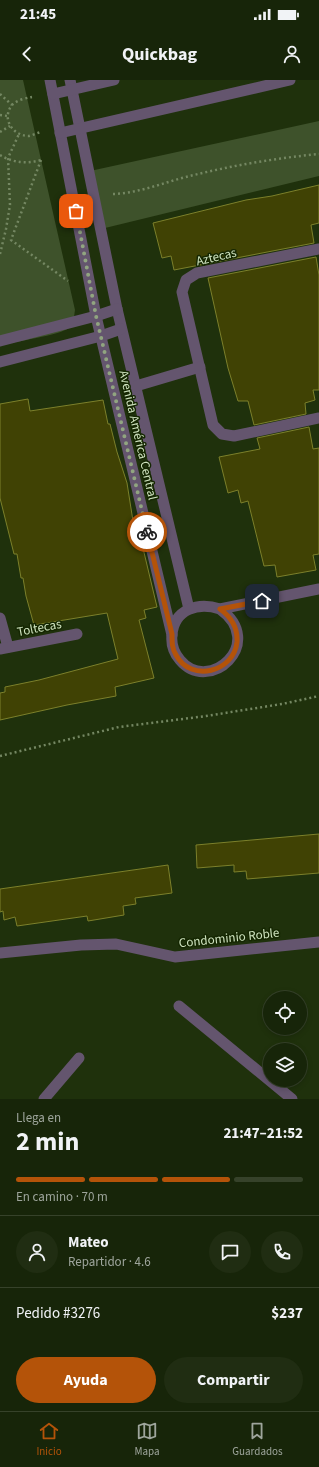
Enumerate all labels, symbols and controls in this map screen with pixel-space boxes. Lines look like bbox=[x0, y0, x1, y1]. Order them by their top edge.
text: 21:45 bbox=[20, 4, 56, 25]
text: Quickbag bbox=[122, 42, 197, 67]
icon: back bbox=[16, 43, 38, 65]
icon: person bbox=[281, 43, 303, 65]
pin bbox=[59, 194, 93, 228]
icon: bag bbox=[65, 200, 87, 222]
street label: Aztecas bbox=[194, 243, 239, 270]
street label: Avenida América Central bbox=[114, 369, 162, 502]
courier bbox=[127, 512, 167, 552]
icon: bike bbox=[136, 521, 158, 543]
pin bbox=[245, 584, 279, 618]
icon: home bbox=[251, 590, 273, 612]
street label: Toltecas bbox=[15, 615, 64, 641]
street label: Condominio Roble bbox=[178, 924, 280, 952]
map controls bbox=[263, 991, 307, 1087]
button: locate bbox=[263, 991, 307, 1035]
button: layers bbox=[263, 1043, 307, 1087]
text: Llega en bbox=[16, 1109, 61, 1127]
text: 2 min bbox=[16, 1123, 79, 1160]
text: 21:47–21:52 bbox=[223, 1123, 303, 1144]
text: En camino · 70 m bbox=[16, 1188, 108, 1206]
button: person bbox=[16, 1231, 58, 1273]
button: chat bbox=[209, 1231, 251, 1273]
button: phone bbox=[261, 1231, 303, 1273]
text: Mateo bbox=[68, 1232, 109, 1253]
text: Repartidor · 4.6 bbox=[68, 1253, 151, 1271]
text: Pedido #3276 bbox=[16, 1303, 100, 1324]
text: $237 bbox=[271, 1303, 303, 1324]
button: Ayuda bbox=[16, 1357, 156, 1403]
button: Compartir bbox=[164, 1357, 303, 1403]
tab: Inicio bbox=[36, 1420, 62, 1459]
tab: Mapa bbox=[134, 1420, 160, 1459]
tab: Guardados bbox=[232, 1420, 283, 1459]

